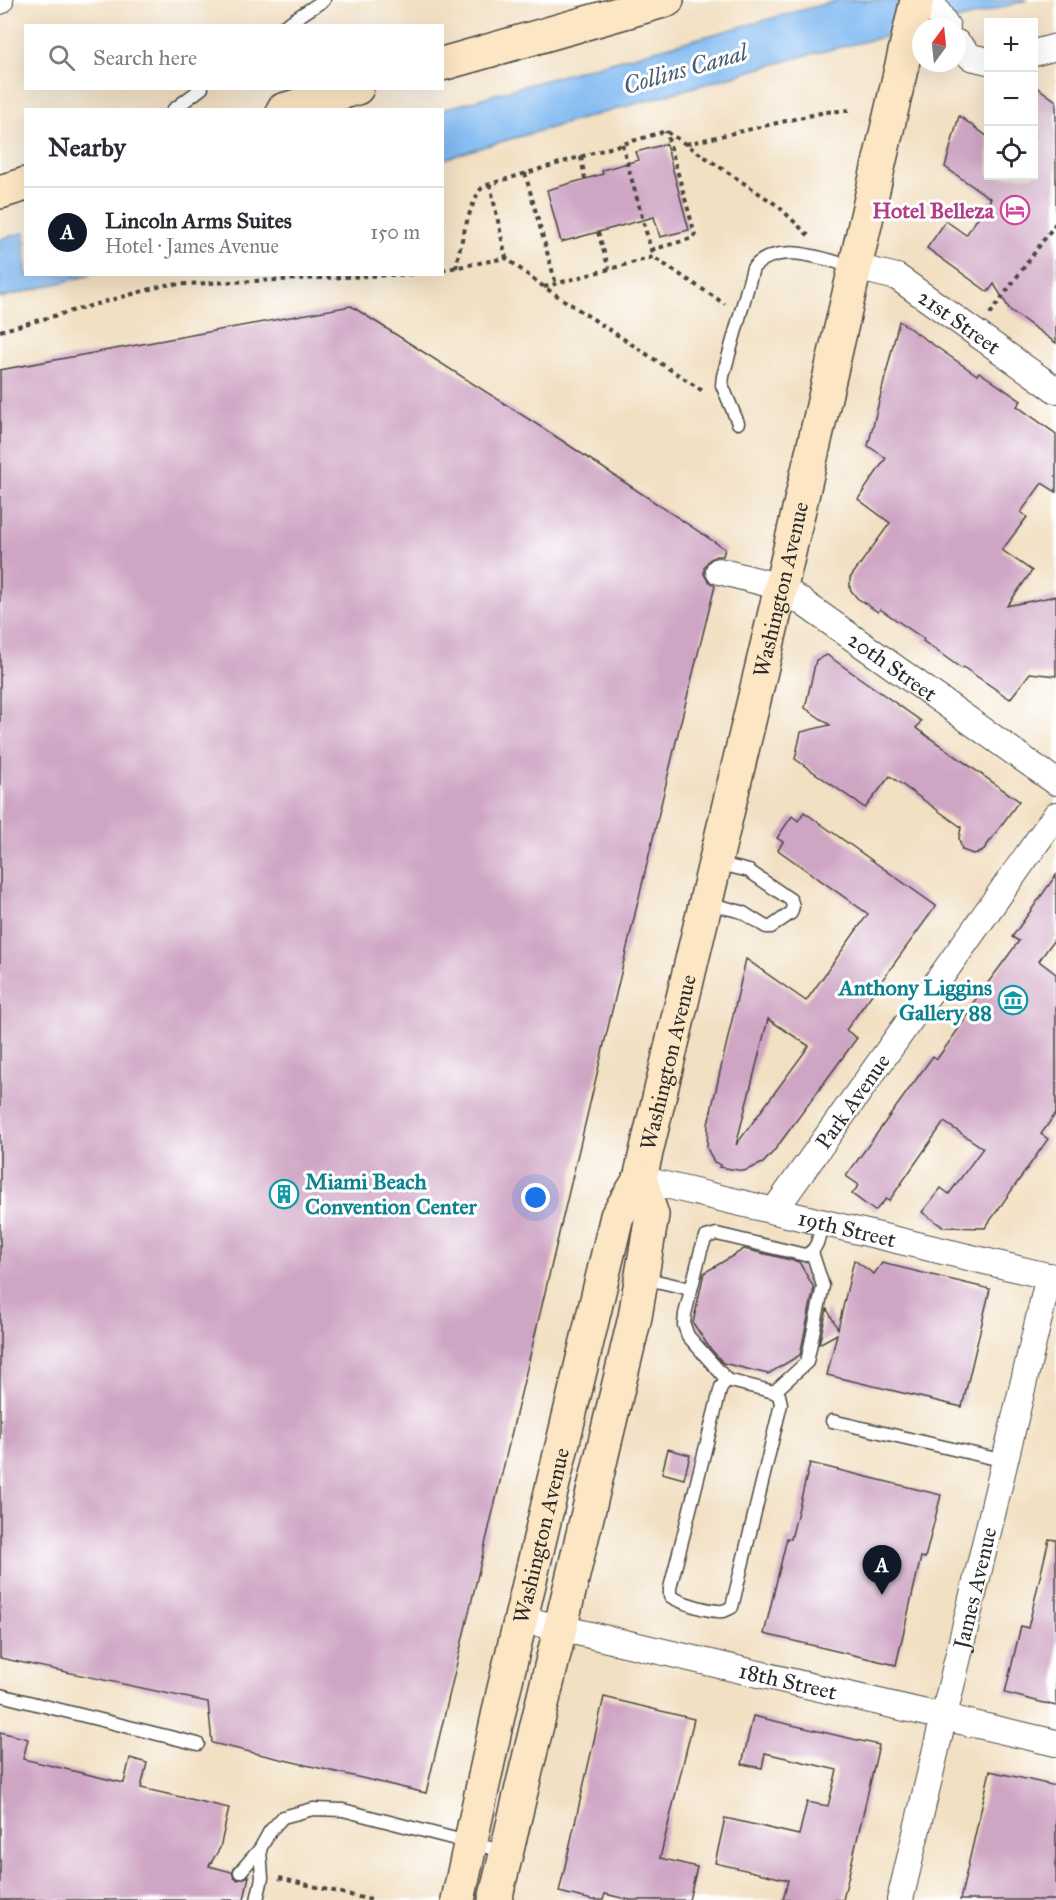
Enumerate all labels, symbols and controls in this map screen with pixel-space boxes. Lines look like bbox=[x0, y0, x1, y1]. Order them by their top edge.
north arrow bbox=[912, 18, 966, 72]
map controls bbox=[984, 18, 1038, 180]
button: + bbox=[984, 18, 1038, 72]
search box bbox=[24, 24, 444, 90]
water label: Collins Canal bbox=[620, 36, 753, 101]
icon: search bbox=[45, 41, 78, 74]
text: Search here bbox=[93, 44, 197, 71]
button: − bbox=[984, 72, 1038, 126]
button: locate bbox=[984, 126, 1038, 180]
text: Nearby bbox=[48, 131, 126, 163]
hotel icon: Hotel Belleza bbox=[999, 194, 1031, 226]
place label: Hotel Belleza bbox=[872, 197, 995, 224]
text: Lincoln Arms Suites bbox=[105, 207, 292, 234]
text: A bbox=[61, 220, 74, 244]
text: 150 m bbox=[370, 220, 420, 244]
text: Hotel · James Avenue bbox=[105, 234, 279, 258]
street label: 21st Street bbox=[913, 283, 1006, 361]
street label: Washington Avenue bbox=[747, 499, 814, 680]
street label: 20th Street bbox=[843, 626, 942, 708]
street label: Washington Avenue bbox=[634, 972, 702, 1153]
place label: Anthony Liggins Gallery 88 bbox=[837, 974, 992, 1026]
museum icon: Anthony Liggins Gallery 88 bbox=[997, 984, 1029, 1016]
street label: Park Avenue bbox=[810, 1048, 896, 1154]
place label: Miami Beach Convention Center bbox=[305, 1168, 478, 1220]
building icon: Miami Beach Convention Center bbox=[268, 1178, 300, 1210]
your location bbox=[521, 1183, 550, 1212]
street label: 19th Street bbox=[795, 1204, 899, 1254]
street label: Washington Avenue bbox=[507, 1445, 575, 1626]
street label: James Avenue bbox=[947, 1524, 1003, 1653]
pin: A bbox=[862, 1546, 902, 1595]
street label: 18th Street bbox=[736, 1657, 840, 1706]

